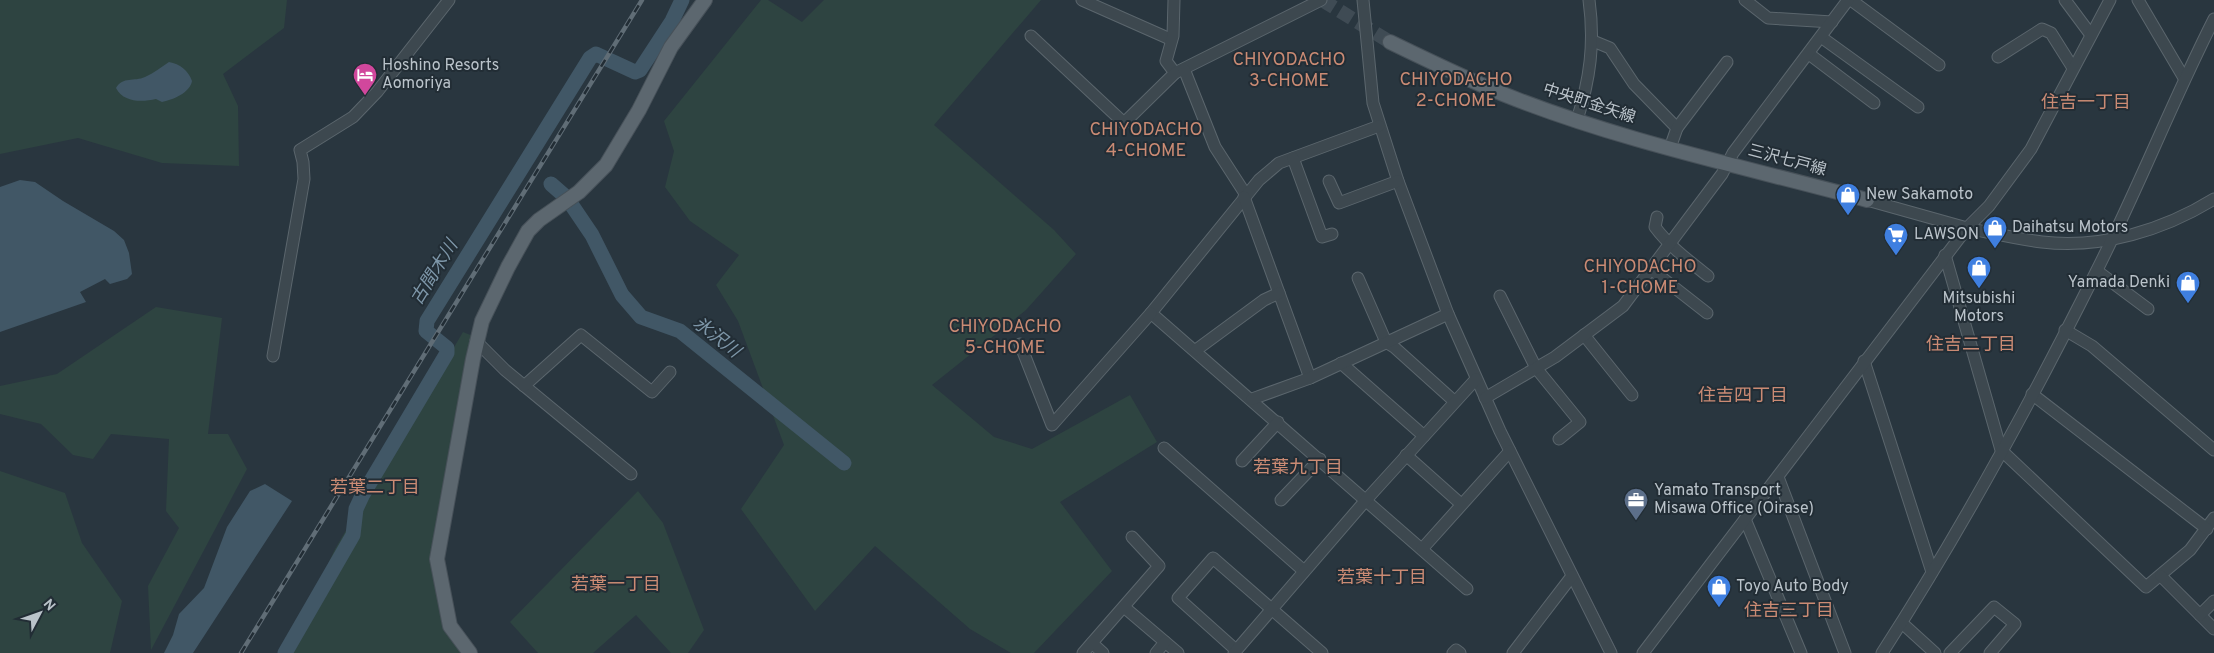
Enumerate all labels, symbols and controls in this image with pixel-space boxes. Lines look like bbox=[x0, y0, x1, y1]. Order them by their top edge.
district label: CHIYODACHO 3-CHOME bbox=[1232, 49, 1346, 93]
place label: Hoshino Resorts Aomoriya bbox=[382, 56, 499, 94]
hotel icon: Hoshino Resorts Aomoriya bbox=[352, 62, 378, 96]
district label: CHIYODACHO 2-CHOME bbox=[1399, 69, 1513, 113]
street label: 中央町金矢線 bbox=[1540, 80, 1638, 128]
district label: 住吉一丁目 bbox=[2041, 92, 2131, 115]
district label: CHIYODACHO 4-CHOME bbox=[1089, 119, 1203, 163]
street label: 三沢七戸線 bbox=[1746, 141, 1828, 181]
shop icon: New Sakamoto bbox=[1835, 182, 1861, 216]
place label: New Sakamoto bbox=[1866, 185, 1973, 205]
shop icon: Daihatsu Motors bbox=[1982, 215, 2008, 249]
place label: Daihatsu Motors bbox=[2012, 218, 2128, 238]
supermarket icon: LAWSON bbox=[1883, 222, 1909, 256]
place label: LAWSON bbox=[1914, 225, 1979, 245]
water label: 古間木川 bbox=[406, 235, 465, 310]
shop icon: Mitsubishi Motors bbox=[1966, 255, 1992, 289]
district label: CHIYODACHO 1-CHOME bbox=[1583, 256, 1697, 300]
shop icon: Yamada Denki bbox=[2175, 270, 2201, 304]
place label: Yamada Denki bbox=[2068, 273, 2170, 293]
place label: Mitsubishi Motors bbox=[1943, 289, 2015, 327]
water label: 氷沢川 bbox=[688, 312, 746, 365]
district label: CHIYODACHO 5-CHOME bbox=[948, 316, 1062, 360]
district label: 住吉二丁目 bbox=[1926, 334, 2016, 357]
district label: 住吉四丁目 bbox=[1698, 385, 1788, 408]
district label: 若葉九丁目 bbox=[1253, 457, 1343, 480]
district label: 若葉二丁目 bbox=[330, 477, 420, 500]
place label: Yamato Transport Misawa Office (Oirase) bbox=[1654, 481, 1814, 519]
office icon: Yamato Transport Misawa Office (Oirase) bbox=[1623, 487, 1649, 521]
district label: 若葉十丁目 bbox=[1337, 567, 1427, 590]
district label: 若葉一丁目 bbox=[571, 574, 661, 597]
shop icon: Toyo Auto Body bbox=[1706, 574, 1732, 608]
place label: Toyo Auto Body bbox=[1736, 577, 1849, 597]
north arrow bbox=[15, 588, 65, 638]
text: N bbox=[39, 596, 58, 615]
district label: 住吉三丁目 bbox=[1744, 600, 1834, 623]

